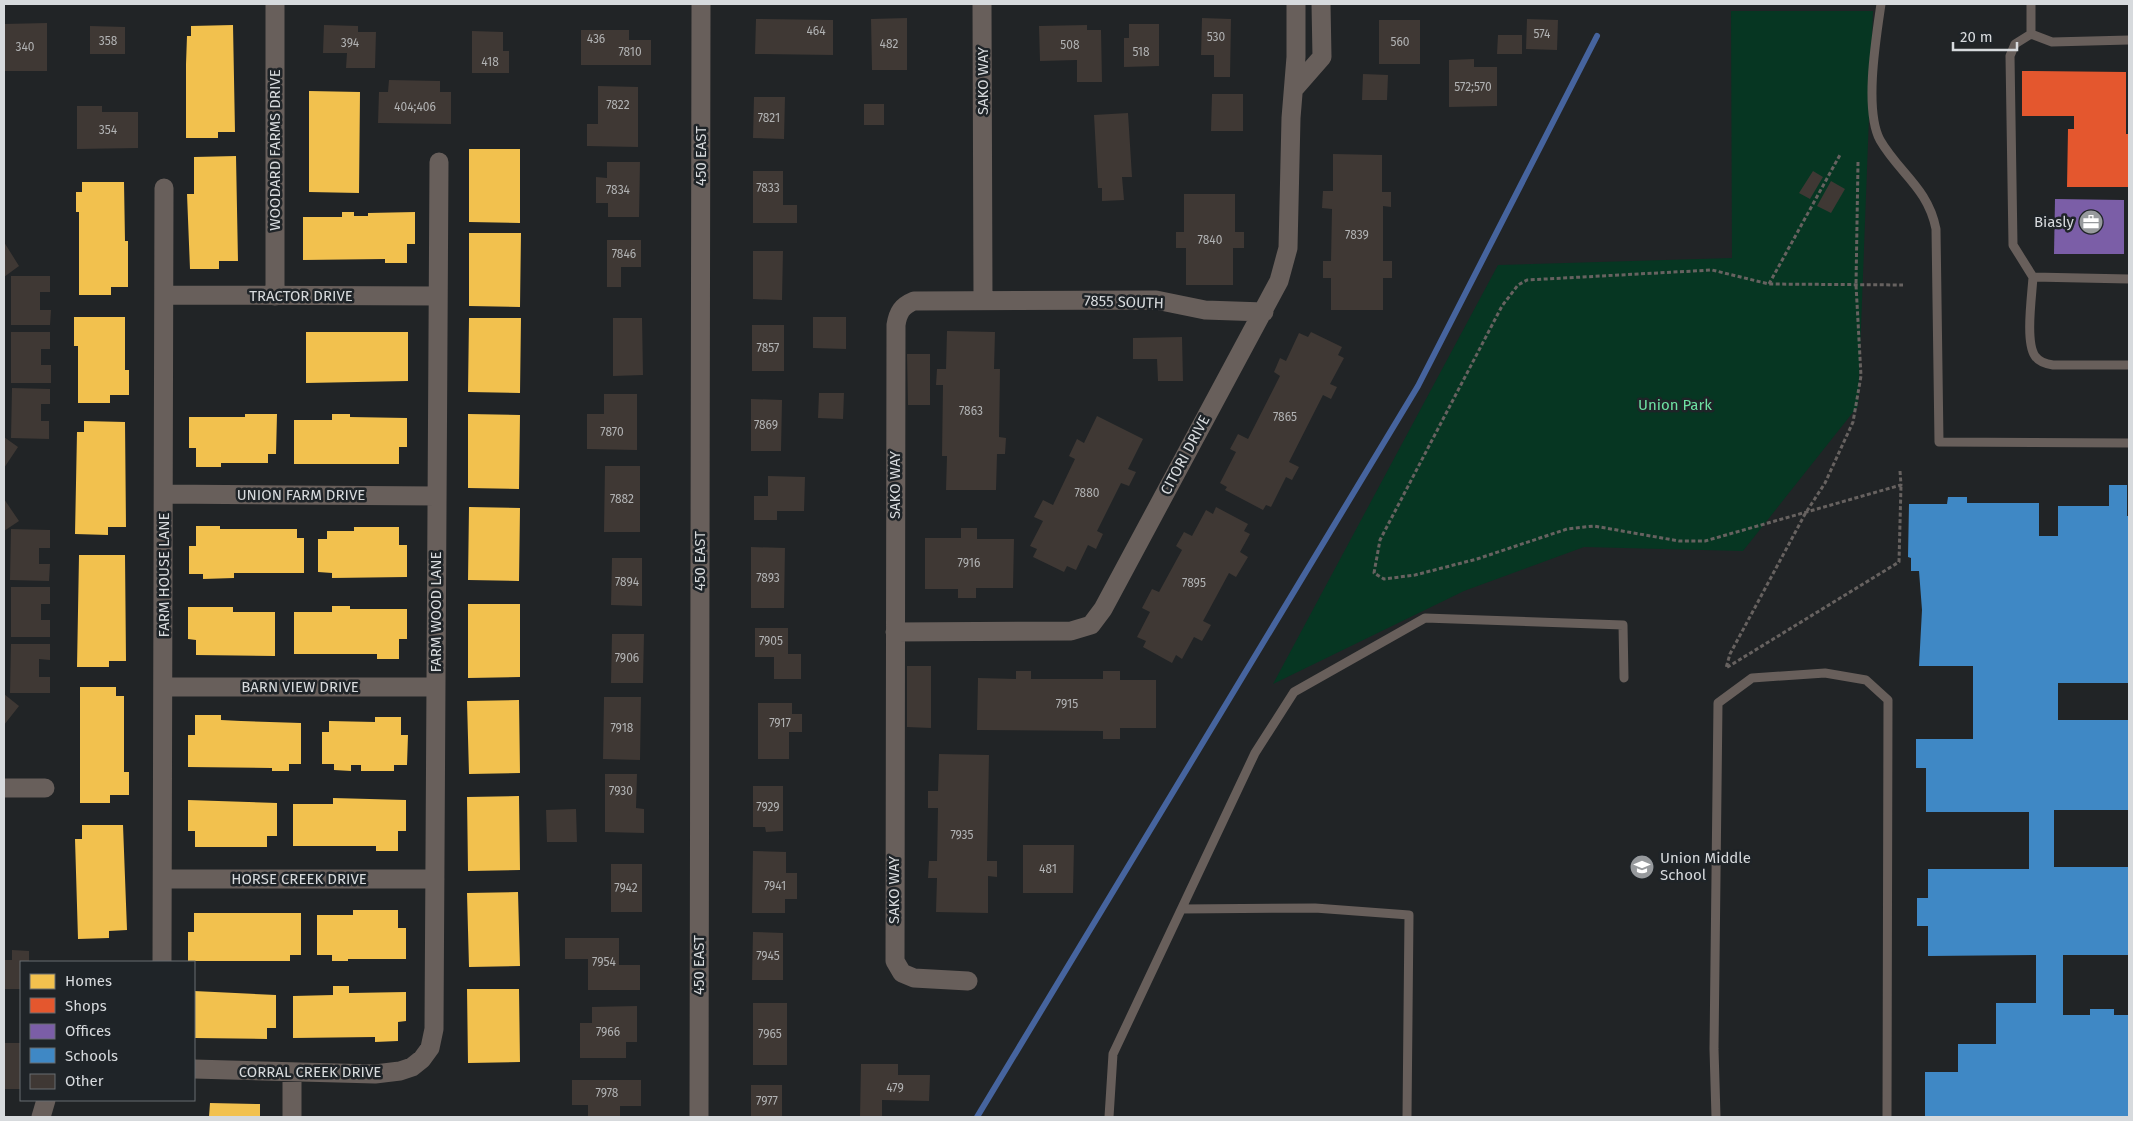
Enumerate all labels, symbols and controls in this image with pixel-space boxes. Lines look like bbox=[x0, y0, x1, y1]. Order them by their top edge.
scale bar bbox=[1953, 20, 2017, 52]
house number: 464 bbox=[806, 24, 826, 38]
house number: 574 bbox=[1534, 27, 1551, 41]
text: 20 m bbox=[1960, 28, 1993, 46]
house number: 530 bbox=[1207, 30, 1226, 44]
house number: 436 bbox=[587, 32, 605, 46]
house number: 358 bbox=[99, 34, 118, 48]
house number: 560 bbox=[1390, 35, 1410, 49]
house number: 394 bbox=[341, 36, 360, 50]
house number: 482 bbox=[880, 37, 898, 51]
house number: 508 bbox=[1060, 38, 1080, 52]
house number: 340 bbox=[15, 40, 35, 54]
house number: 7810 bbox=[618, 45, 642, 59]
house number: 518 bbox=[1132, 45, 1150, 59]
street label: SAKO WAY bbox=[974, 46, 992, 115]
house number: 418 bbox=[481, 55, 499, 69]
street label: WOODARD FARMS DRIVE bbox=[266, 69, 284, 231]
house number: 572;570 bbox=[1454, 80, 1492, 94]
house number: 7822 bbox=[606, 98, 630, 112]
house number: 404;406 bbox=[394, 100, 436, 114]
house number: 7821 bbox=[758, 111, 780, 125]
house number: 354 bbox=[99, 123, 118, 137]
street label: 450 EAST bbox=[692, 126, 710, 186]
house number: 7833 bbox=[756, 181, 780, 195]
house number: 7834 bbox=[606, 183, 631, 197]
office icon: Biasly bbox=[2078, 209, 2104, 235]
place label: Biasly bbox=[2034, 213, 2075, 231]
house number: 7839 bbox=[1345, 228, 1369, 242]
house number: 7840 bbox=[1198, 233, 1223, 247]
house number: 7846 bbox=[612, 247, 636, 261]
street label: TRACTOR DRIVE bbox=[249, 287, 353, 305]
street label: 7855 SOUTH bbox=[1084, 292, 1164, 312]
house number: 7857 bbox=[757, 341, 779, 355]
park label: Union Park bbox=[1638, 396, 1712, 414]
house number: 7863 bbox=[959, 404, 983, 418]
house number: 7865 bbox=[1273, 410, 1297, 424]
street label: CITORI DRIVE bbox=[1157, 412, 1213, 498]
house number: 7869 bbox=[754, 418, 778, 432]
house number: 7870 bbox=[600, 425, 624, 439]
street label: SAKO WAY bbox=[886, 450, 904, 519]
street label: UNION FARM DRIVE bbox=[237, 486, 365, 504]
house number: 7880 bbox=[1074, 486, 1100, 500]
house number: 7882 bbox=[610, 492, 634, 506]
street label: FARM HOUSE LANE bbox=[155, 513, 173, 637]
street label: 450 EAST bbox=[691, 531, 709, 591]
street label: FARM WOOD LANE bbox=[427, 551, 445, 673]
house number: 7916 bbox=[958, 556, 980, 570]
house number: 7893 bbox=[756, 571, 780, 585]
house number: 7894 bbox=[615, 575, 640, 589]
house number: 7895 bbox=[1182, 576, 1206, 590]
house number: 7905 bbox=[759, 634, 783, 648]
house number: 7906 bbox=[615, 651, 639, 665]
street label: BARN VIEW DRIVE bbox=[241, 678, 359, 696]
house number: 7915 bbox=[1056, 697, 1078, 711]
house number: 7917 bbox=[769, 716, 791, 730]
house number: 7918 bbox=[611, 721, 634, 735]
house number: 7930 bbox=[609, 784, 633, 798]
house number: 7929 bbox=[756, 800, 780, 814]
house number: 7935 bbox=[950, 828, 974, 842]
place label: Union Middle School bbox=[1660, 849, 1751, 884]
school or university icon: Union Middle School bbox=[1629, 854, 1655, 880]
street label: SAKO WAY bbox=[885, 855, 903, 924]
house number: 481 bbox=[1039, 862, 1057, 876]
street label: HORSE CREEK DRIVE bbox=[231, 870, 367, 888]
house number: 7941 bbox=[764, 879, 786, 893]
house number: 7942 bbox=[614, 881, 638, 895]
street label: 450 EAST bbox=[690, 935, 708, 995]
house number: 7945 bbox=[756, 949, 780, 963]
house number: 7954 bbox=[592, 955, 617, 969]
legend bbox=[20, 961, 195, 1101]
text: Homes bbox=[65, 972, 112, 990]
text: Shops bbox=[65, 997, 107, 1015]
text: Offices bbox=[65, 1022, 111, 1040]
house number: 7966 bbox=[596, 1025, 620, 1039]
house number: 7965 bbox=[758, 1027, 782, 1041]
text: Schools bbox=[65, 1047, 118, 1065]
street label: CORRAL CREEK DRIVE bbox=[239, 1063, 381, 1081]
text: Other bbox=[65, 1072, 104, 1090]
house number: 479 bbox=[886, 1081, 904, 1095]
house number: 7978 bbox=[596, 1086, 619, 1100]
house number: 7977 bbox=[756, 1094, 778, 1108]

